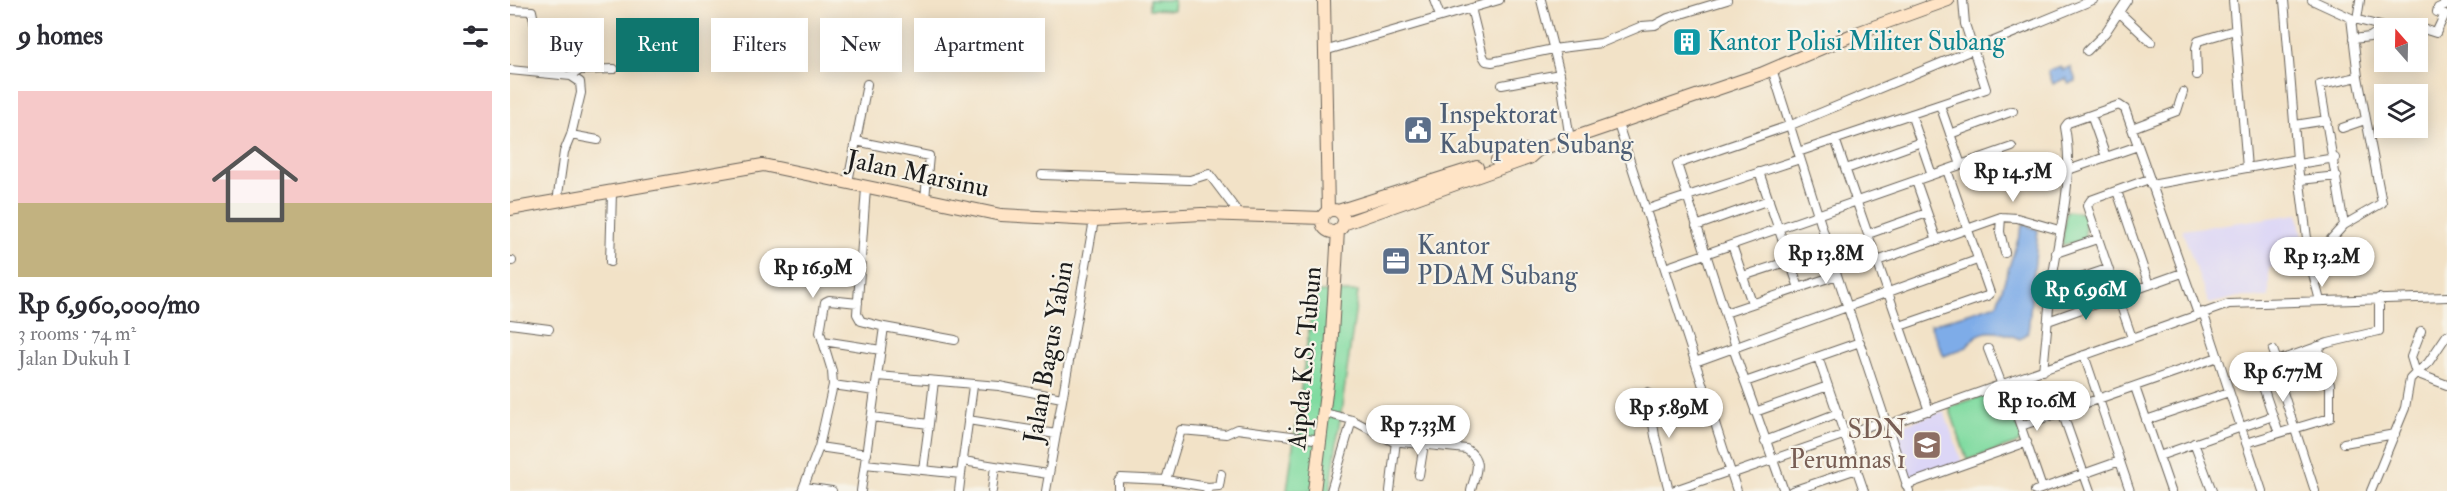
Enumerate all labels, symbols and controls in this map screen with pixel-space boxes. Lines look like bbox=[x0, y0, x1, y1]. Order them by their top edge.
chip: Buy bbox=[528, 18, 604, 72]
chip: Rent bbox=[616, 18, 699, 72]
chip: Filters bbox=[711, 18, 808, 72]
chip: New bbox=[820, 18, 902, 72]
chip: Apartment bbox=[914, 18, 1045, 72]
north arrow bbox=[2374, 18, 2428, 72]
map controls bbox=[2374, 18, 2428, 138]
text: 9 homes bbox=[18, 20, 103, 52]
icon: filters bbox=[459, 20, 492, 53]
building icon: Kantor Polisi Militer Subang bbox=[1671, 26, 1703, 58]
place label: Kantor Polisi Militer Subang bbox=[1708, 26, 2006, 58]
button: layers bbox=[2374, 84, 2428, 138]
place label: Inspektorat Kabupaten Subang bbox=[1439, 99, 1635, 162]
public building icon: Inspektorat Kabupaten Subang bbox=[1402, 114, 1434, 146]
icon: home bbox=[201, 130, 309, 238]
street label: Jalan Marsinu bbox=[843, 143, 992, 205]
pin: Rp 14.5M bbox=[1951, 152, 2075, 203]
text: Rp 14.5M bbox=[1974, 159, 2052, 184]
place label: Kantor PDAM Subang bbox=[1417, 230, 1579, 292]
pin: Rp 13.8M bbox=[1764, 234, 1888, 285]
pin: Rp 13.2M bbox=[2260, 237, 2384, 288]
text: Rp 13.8M bbox=[1788, 241, 1864, 266]
text: Rp 13.2M bbox=[2284, 244, 2360, 269]
office icon: Kantor PDAM Subang bbox=[1380, 245, 1412, 277]
pin: Rp 16.9M bbox=[751, 248, 875, 299]
text: Rp 16.9M bbox=[773, 255, 853, 280]
street label: Jalan Bagus Yabin bbox=[1017, 258, 1081, 447]
street label: Aipda K.S. Tubun bbox=[1281, 265, 1330, 452]
pin: Rp 6.96M bbox=[2024, 270, 2148, 321]
text: Rp 6.96M bbox=[2045, 277, 2127, 302]
text: Rp 6,960,000/mo bbox=[18, 289, 200, 321]
text: 3 rooms · 74 m² bbox=[18, 321, 136, 346]
text: Jalan Dukuh I bbox=[18, 346, 131, 371]
pin: Rp 6.77M bbox=[2221, 352, 2345, 403]
text: Rp 6.77M bbox=[2243, 359, 2323, 384]
pin: Rp 10.6M bbox=[1975, 381, 2099, 432]
pin: Rp 5.89M bbox=[1607, 388, 1731, 439]
text: Rp 10.6M bbox=[1997, 388, 2077, 413]
text: Rp 5.89M bbox=[1629, 395, 1709, 420]
pin: Rp 7.33M bbox=[1356, 405, 1480, 456]
text: Rp 7.33M bbox=[1380, 412, 1456, 437]
place label: SDN Perumnas 1 bbox=[1790, 414, 1907, 476]
school or university icon: SDN Perumnas 1 bbox=[1911, 429, 1943, 461]

